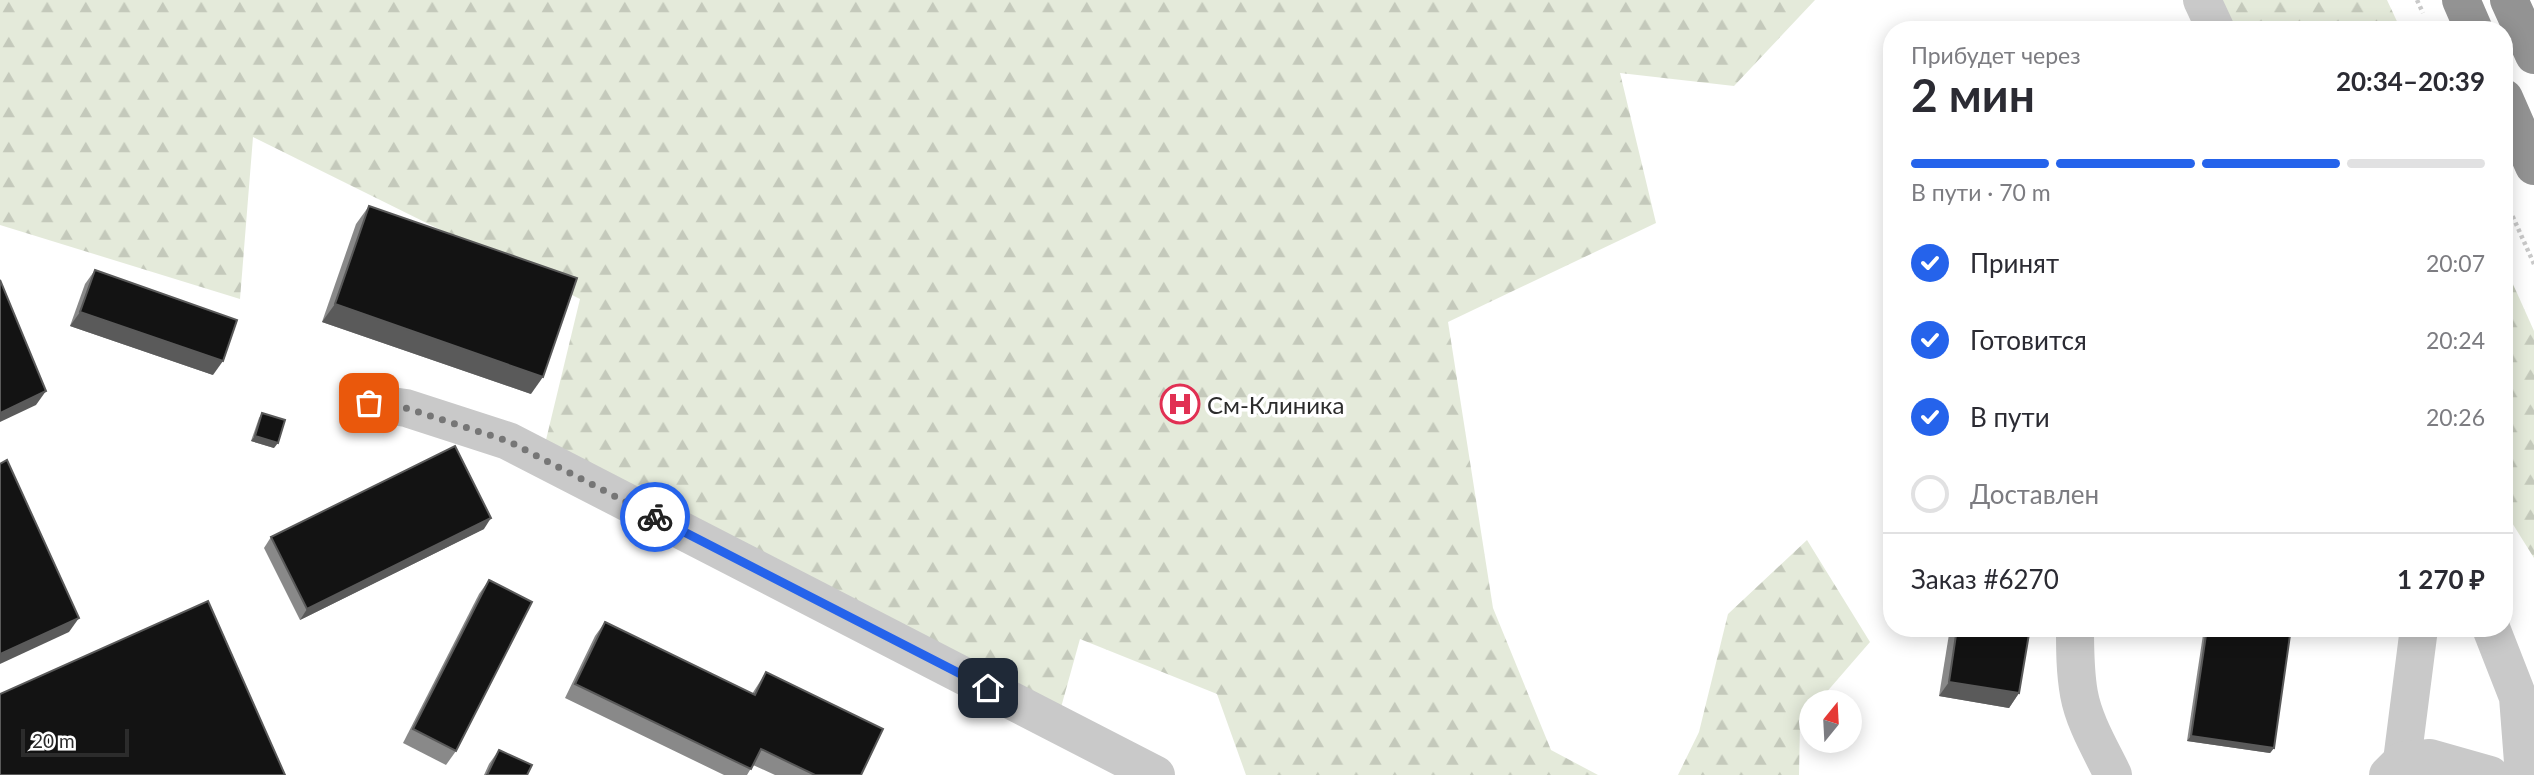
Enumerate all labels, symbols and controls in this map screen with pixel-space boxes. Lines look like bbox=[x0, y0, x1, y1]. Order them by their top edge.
text: Прибудет через bbox=[1911, 41, 2081, 69]
text: 20:34–20:39 bbox=[2336, 65, 2485, 97]
text: 2 мин bbox=[1911, 67, 2035, 122]
text: В пути · 70 m bbox=[1911, 178, 2051, 206]
icon: check bbox=[1911, 244, 1949, 282]
text: Принят bbox=[1970, 247, 2059, 279]
text: 20:07 bbox=[2426, 249, 2485, 277]
icon: check bbox=[1911, 321, 1949, 359]
text: Готовится bbox=[1970, 324, 2087, 356]
text: 20:24 bbox=[2426, 326, 2485, 354]
pin bbox=[339, 373, 399, 433]
hospital icon: См-Клиника bbox=[1159, 383, 1201, 425]
icon: bag bbox=[350, 384, 388, 422]
place label: См-Клиника bbox=[1207, 390, 1344, 419]
icon: check bbox=[1911, 398, 1949, 436]
text: В пути bbox=[1970, 401, 2050, 433]
text: 20:26 bbox=[2426, 403, 2485, 431]
text: Доставлен bbox=[1970, 478, 2099, 510]
courier bbox=[620, 482, 690, 552]
icon: bike bbox=[636, 498, 674, 536]
text: Заказ #6270 bbox=[1911, 563, 2059, 595]
text: 1 270 ₽ bbox=[2397, 563, 2485, 595]
pin bbox=[958, 658, 1018, 718]
icon: home bbox=[969, 669, 1007, 707]
north arrow bbox=[1799, 690, 1862, 752]
map controls bbox=[1799, 690, 1862, 753]
scale bar bbox=[21, 726, 130, 758]
text: 20 m bbox=[32, 729, 75, 752]

